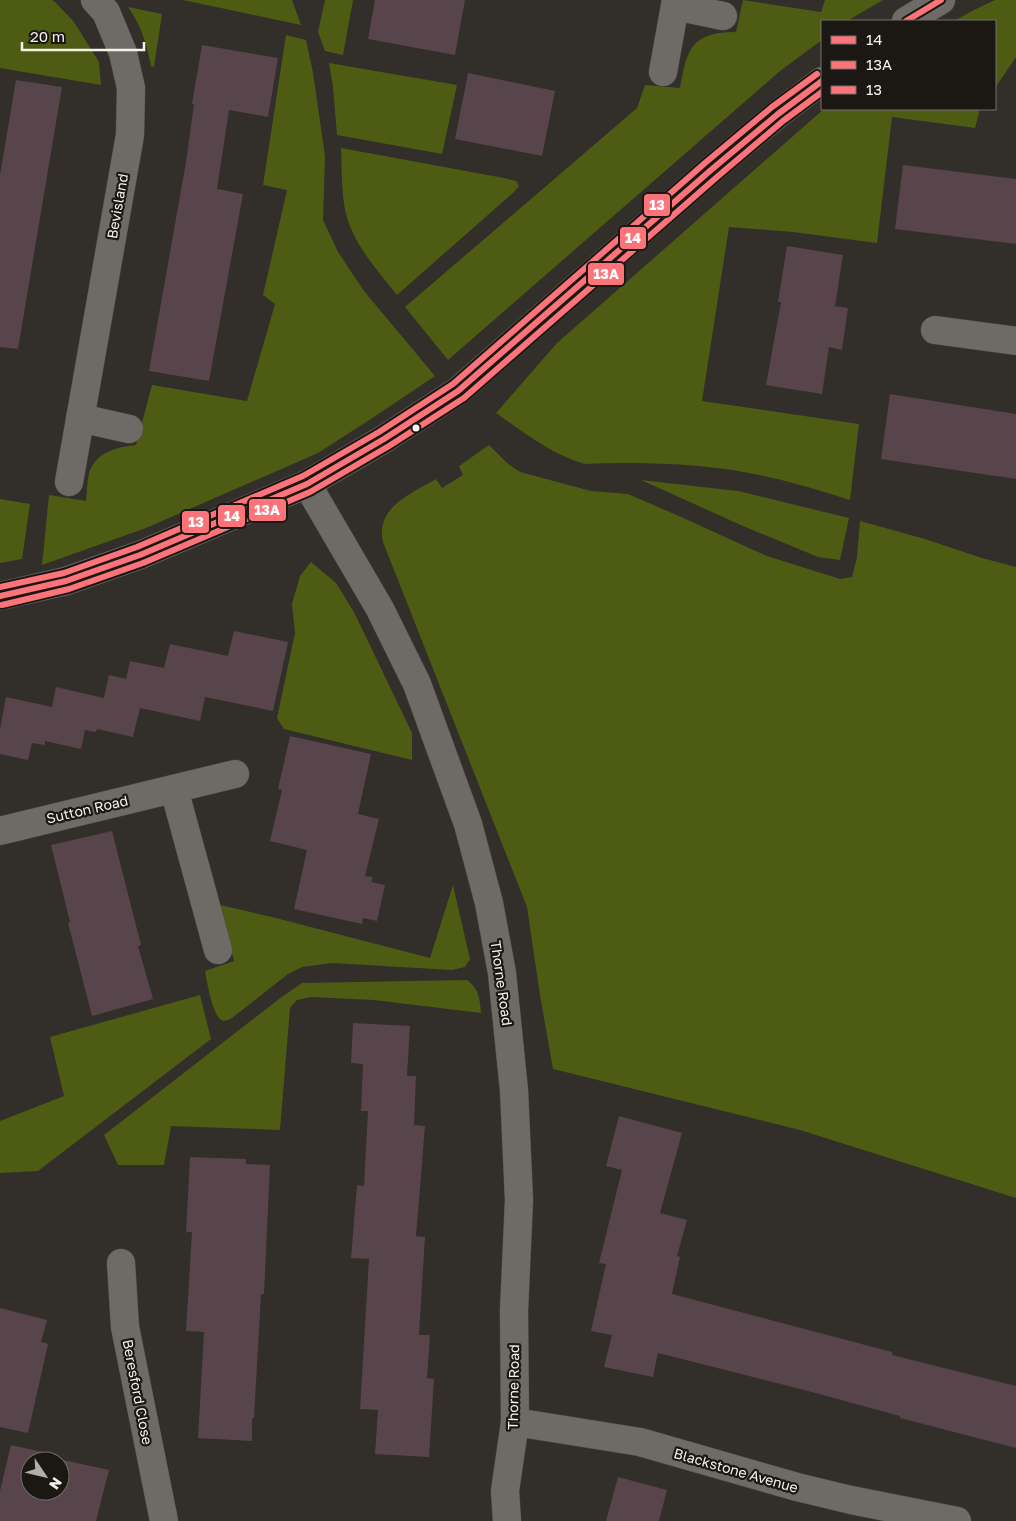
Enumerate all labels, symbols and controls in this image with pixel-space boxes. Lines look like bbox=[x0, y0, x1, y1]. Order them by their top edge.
scale bar bbox=[22, 20, 145, 52]
legend bbox=[821, 20, 996, 110]
text: 20 m bbox=[30, 27, 65, 45]
text: 14 bbox=[866, 30, 882, 48]
text: 13A bbox=[866, 55, 892, 73]
text: 13 bbox=[866, 80, 882, 98]
street label: Bevisland bbox=[103, 172, 131, 240]
line badge: 13 bbox=[643, 193, 671, 217]
text: 13 bbox=[649, 196, 665, 213]
line badge: 14 bbox=[619, 226, 647, 250]
text: 14 bbox=[625, 229, 641, 246]
line badge: 13A bbox=[587, 262, 625, 286]
text: 13A bbox=[593, 265, 619, 282]
unlabelled marker bbox=[411, 423, 421, 433]
line badge: 13A bbox=[248, 498, 287, 522]
text: 13A bbox=[254, 501, 280, 518]
line badge: 14 bbox=[217, 504, 246, 528]
text: 14 bbox=[224, 507, 240, 524]
line badge: 13 bbox=[181, 510, 210, 534]
text: 13 bbox=[188, 513, 204, 530]
street label: Sutton Road bbox=[44, 791, 130, 827]
street label: Thorne Road bbox=[488, 939, 516, 1027]
street label: Beresford Close bbox=[119, 1338, 157, 1446]
street label: Thorne Road bbox=[504, 1344, 522, 1430]
street label: Blackstone Avenue bbox=[672, 1444, 800, 1496]
north arrow bbox=[20, 1451, 70, 1501]
text: N bbox=[46, 1475, 66, 1493]

